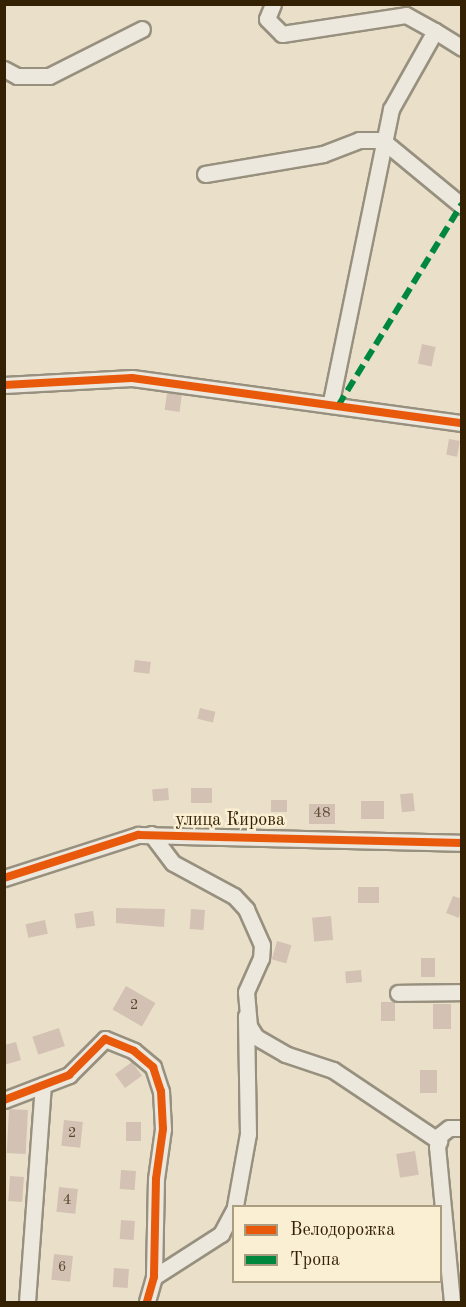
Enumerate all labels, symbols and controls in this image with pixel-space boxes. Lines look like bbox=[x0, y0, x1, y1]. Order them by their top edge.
house number: 48 bbox=[313, 805, 331, 823]
street label: улица Кирова bbox=[175, 809, 285, 831]
house number: 2 bbox=[130, 997, 138, 1015]
house number: 2 bbox=[68, 1125, 76, 1143]
house number: 4 bbox=[63, 1192, 71, 1210]
legend bbox=[232, 1205, 442, 1283]
text: Велодорожка bbox=[290, 1221, 395, 1239]
text: Тропа bbox=[290, 1251, 340, 1269]
house number: 6 bbox=[58, 1259, 66, 1277]

